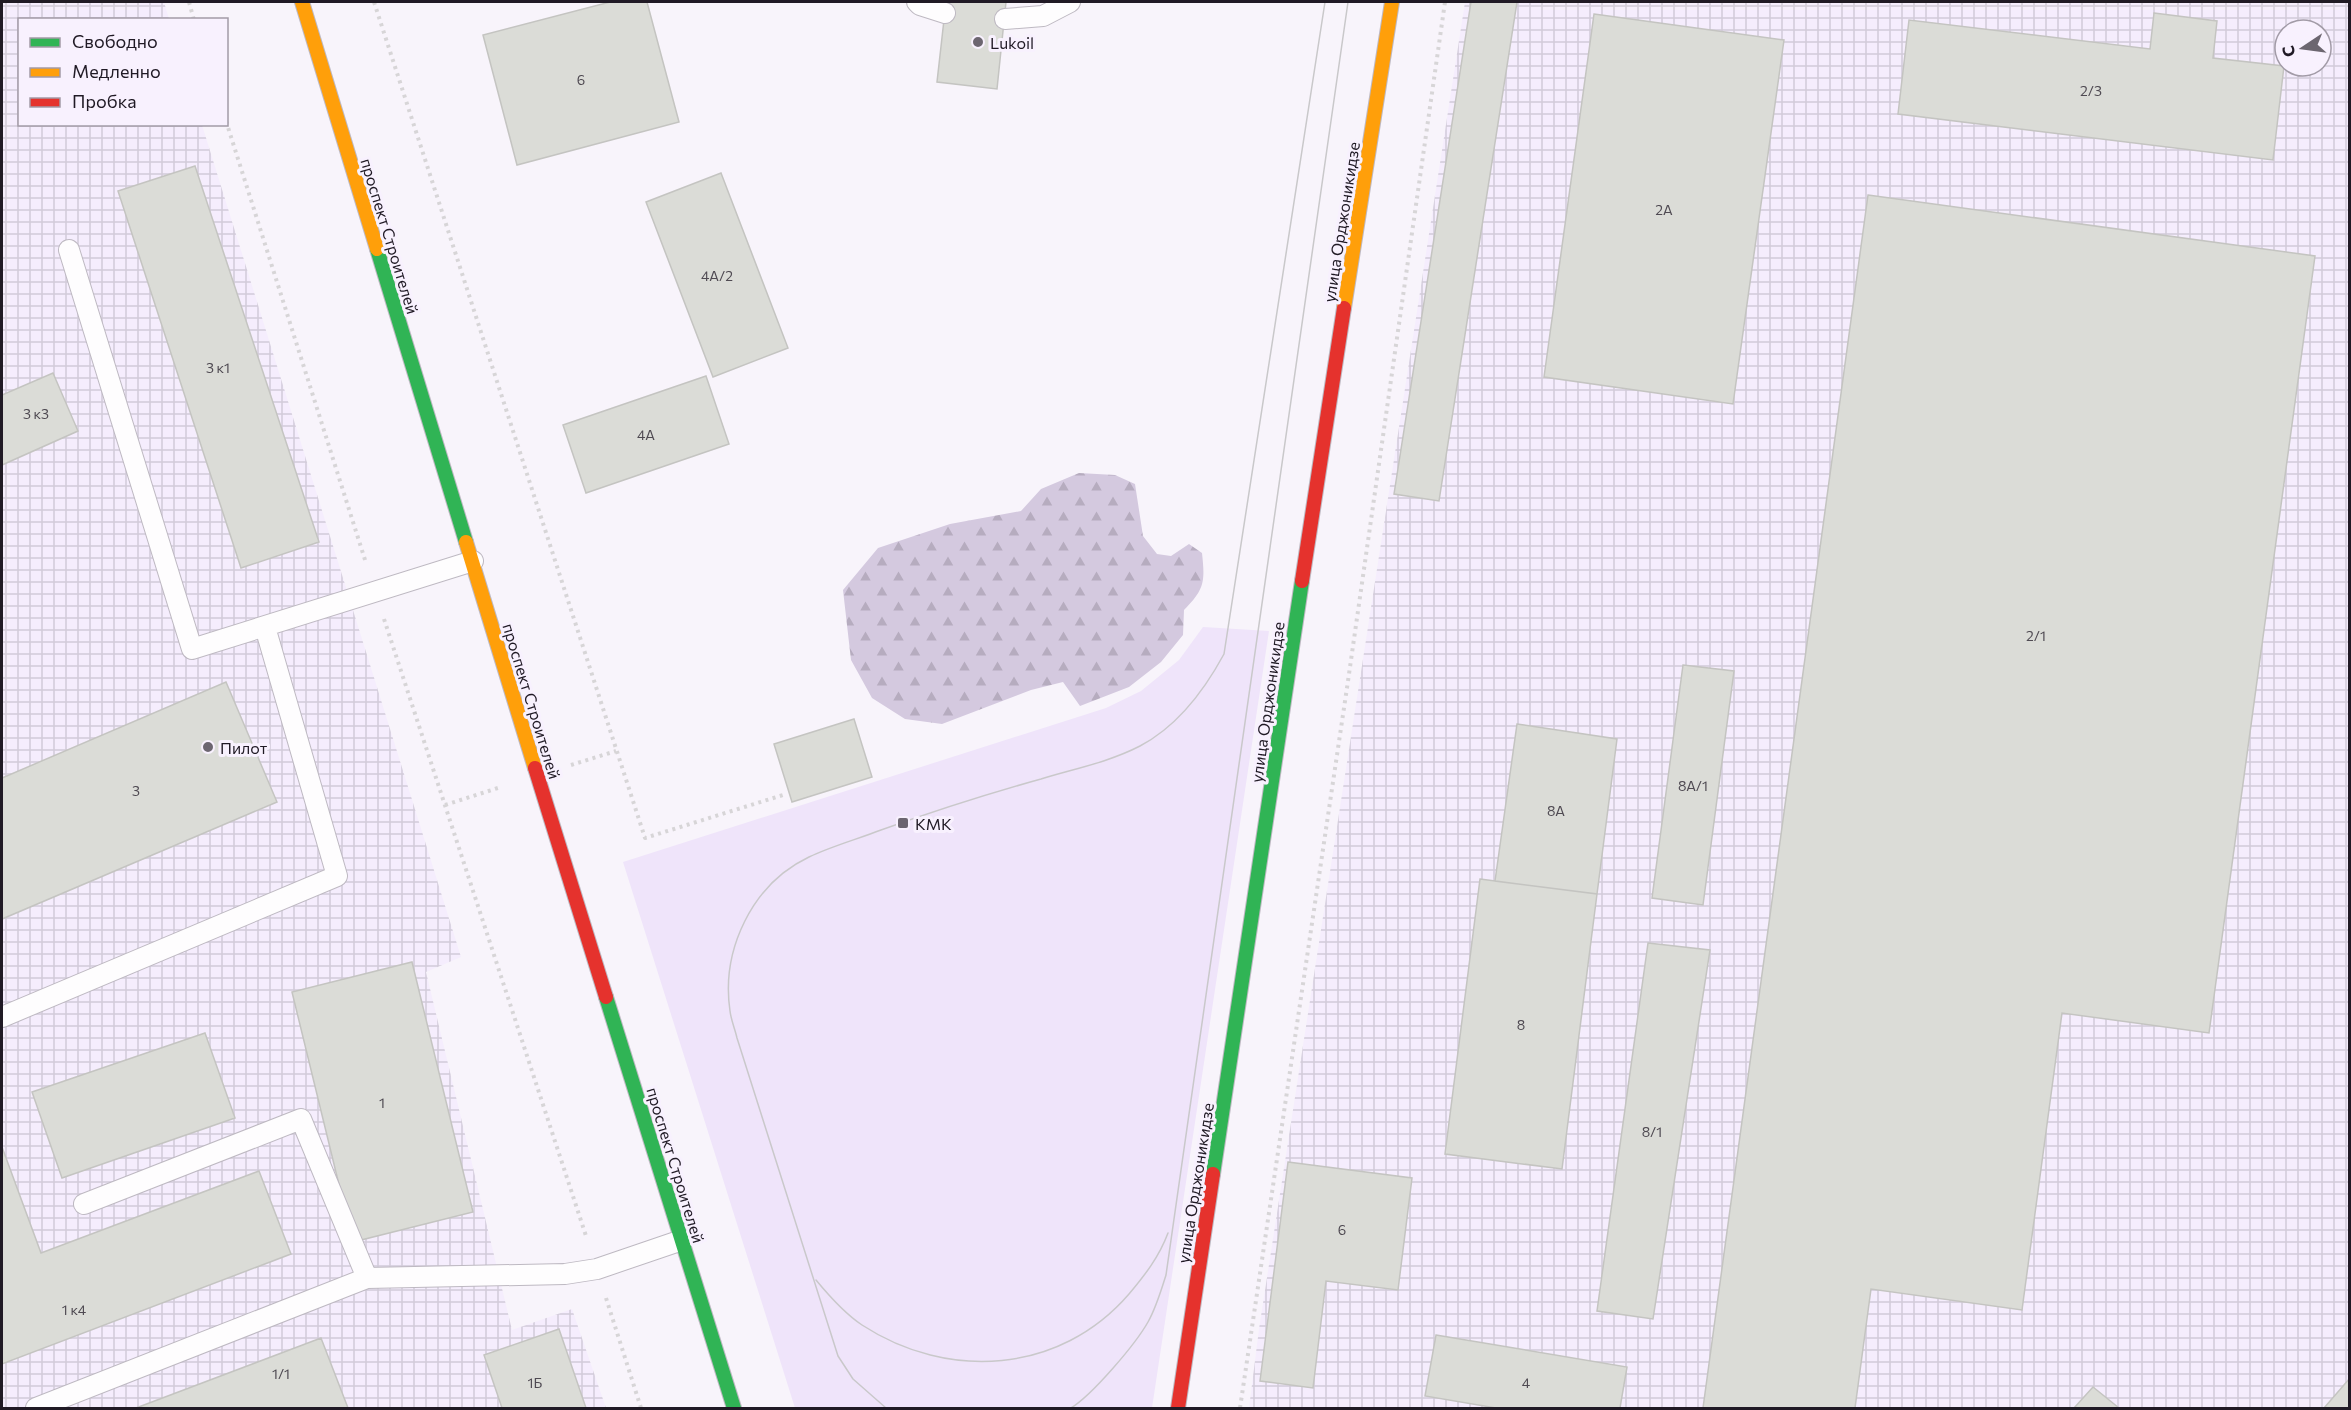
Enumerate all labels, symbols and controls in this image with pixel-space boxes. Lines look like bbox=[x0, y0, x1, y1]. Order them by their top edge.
legend bbox=[18, 18, 228, 126]
north arrow bbox=[2273, 18, 2333, 78]
text: Свободно bbox=[72, 30, 158, 52]
place label: Lukoil bbox=[990, 33, 1034, 52]
marker: Lukoil bbox=[971, 35, 985, 49]
text: С bbox=[2277, 44, 2298, 59]
text: Медленно bbox=[72, 60, 161, 82]
house number: 6 bbox=[577, 71, 585, 88]
house number: 2/3 bbox=[2080, 82, 2102, 99]
text: Пробка bbox=[72, 90, 137, 112]
street label: улица Орджоникидзе bbox=[1319, 140, 1363, 304]
street label: проспект Строителей bbox=[357, 156, 423, 316]
house number: 2А bbox=[1655, 201, 1673, 218]
house number: 4А/2 bbox=[701, 267, 733, 284]
house number: 3 к1 bbox=[206, 359, 230, 376]
house number: 3 к3 bbox=[23, 405, 49, 422]
house number: 4А bbox=[637, 426, 655, 443]
street label: улица Орджоникидзе bbox=[1246, 620, 1288, 784]
street label: проспект Строителей bbox=[499, 621, 565, 781]
house number: 2/1 bbox=[2026, 627, 2046, 644]
place label: Пилот bbox=[220, 738, 268, 757]
marker: Пилот bbox=[201, 740, 215, 754]
house number: 8А/1 bbox=[1678, 777, 1708, 794]
house number: 3 bbox=[132, 782, 140, 799]
house number: 8А bbox=[1547, 802, 1565, 819]
place label: КМК bbox=[915, 814, 952, 833]
marker: КМК bbox=[896, 816, 910, 830]
house number: 8 bbox=[1517, 1016, 1525, 1033]
street label: проспект Строителей bbox=[643, 1085, 709, 1245]
house number: 1 bbox=[379, 1094, 385, 1111]
street label: улица Орджоникидзе bbox=[1173, 1101, 1217, 1265]
house number: 8/1 bbox=[1642, 1123, 1662, 1140]
house number: 6 bbox=[1338, 1221, 1346, 1238]
house number: 1 к4 bbox=[62, 1301, 87, 1318]
house number: 1/1 bbox=[272, 1365, 290, 1382]
house number: 1Б bbox=[528, 1374, 543, 1391]
house number: 4 bbox=[1522, 1374, 1531, 1391]

